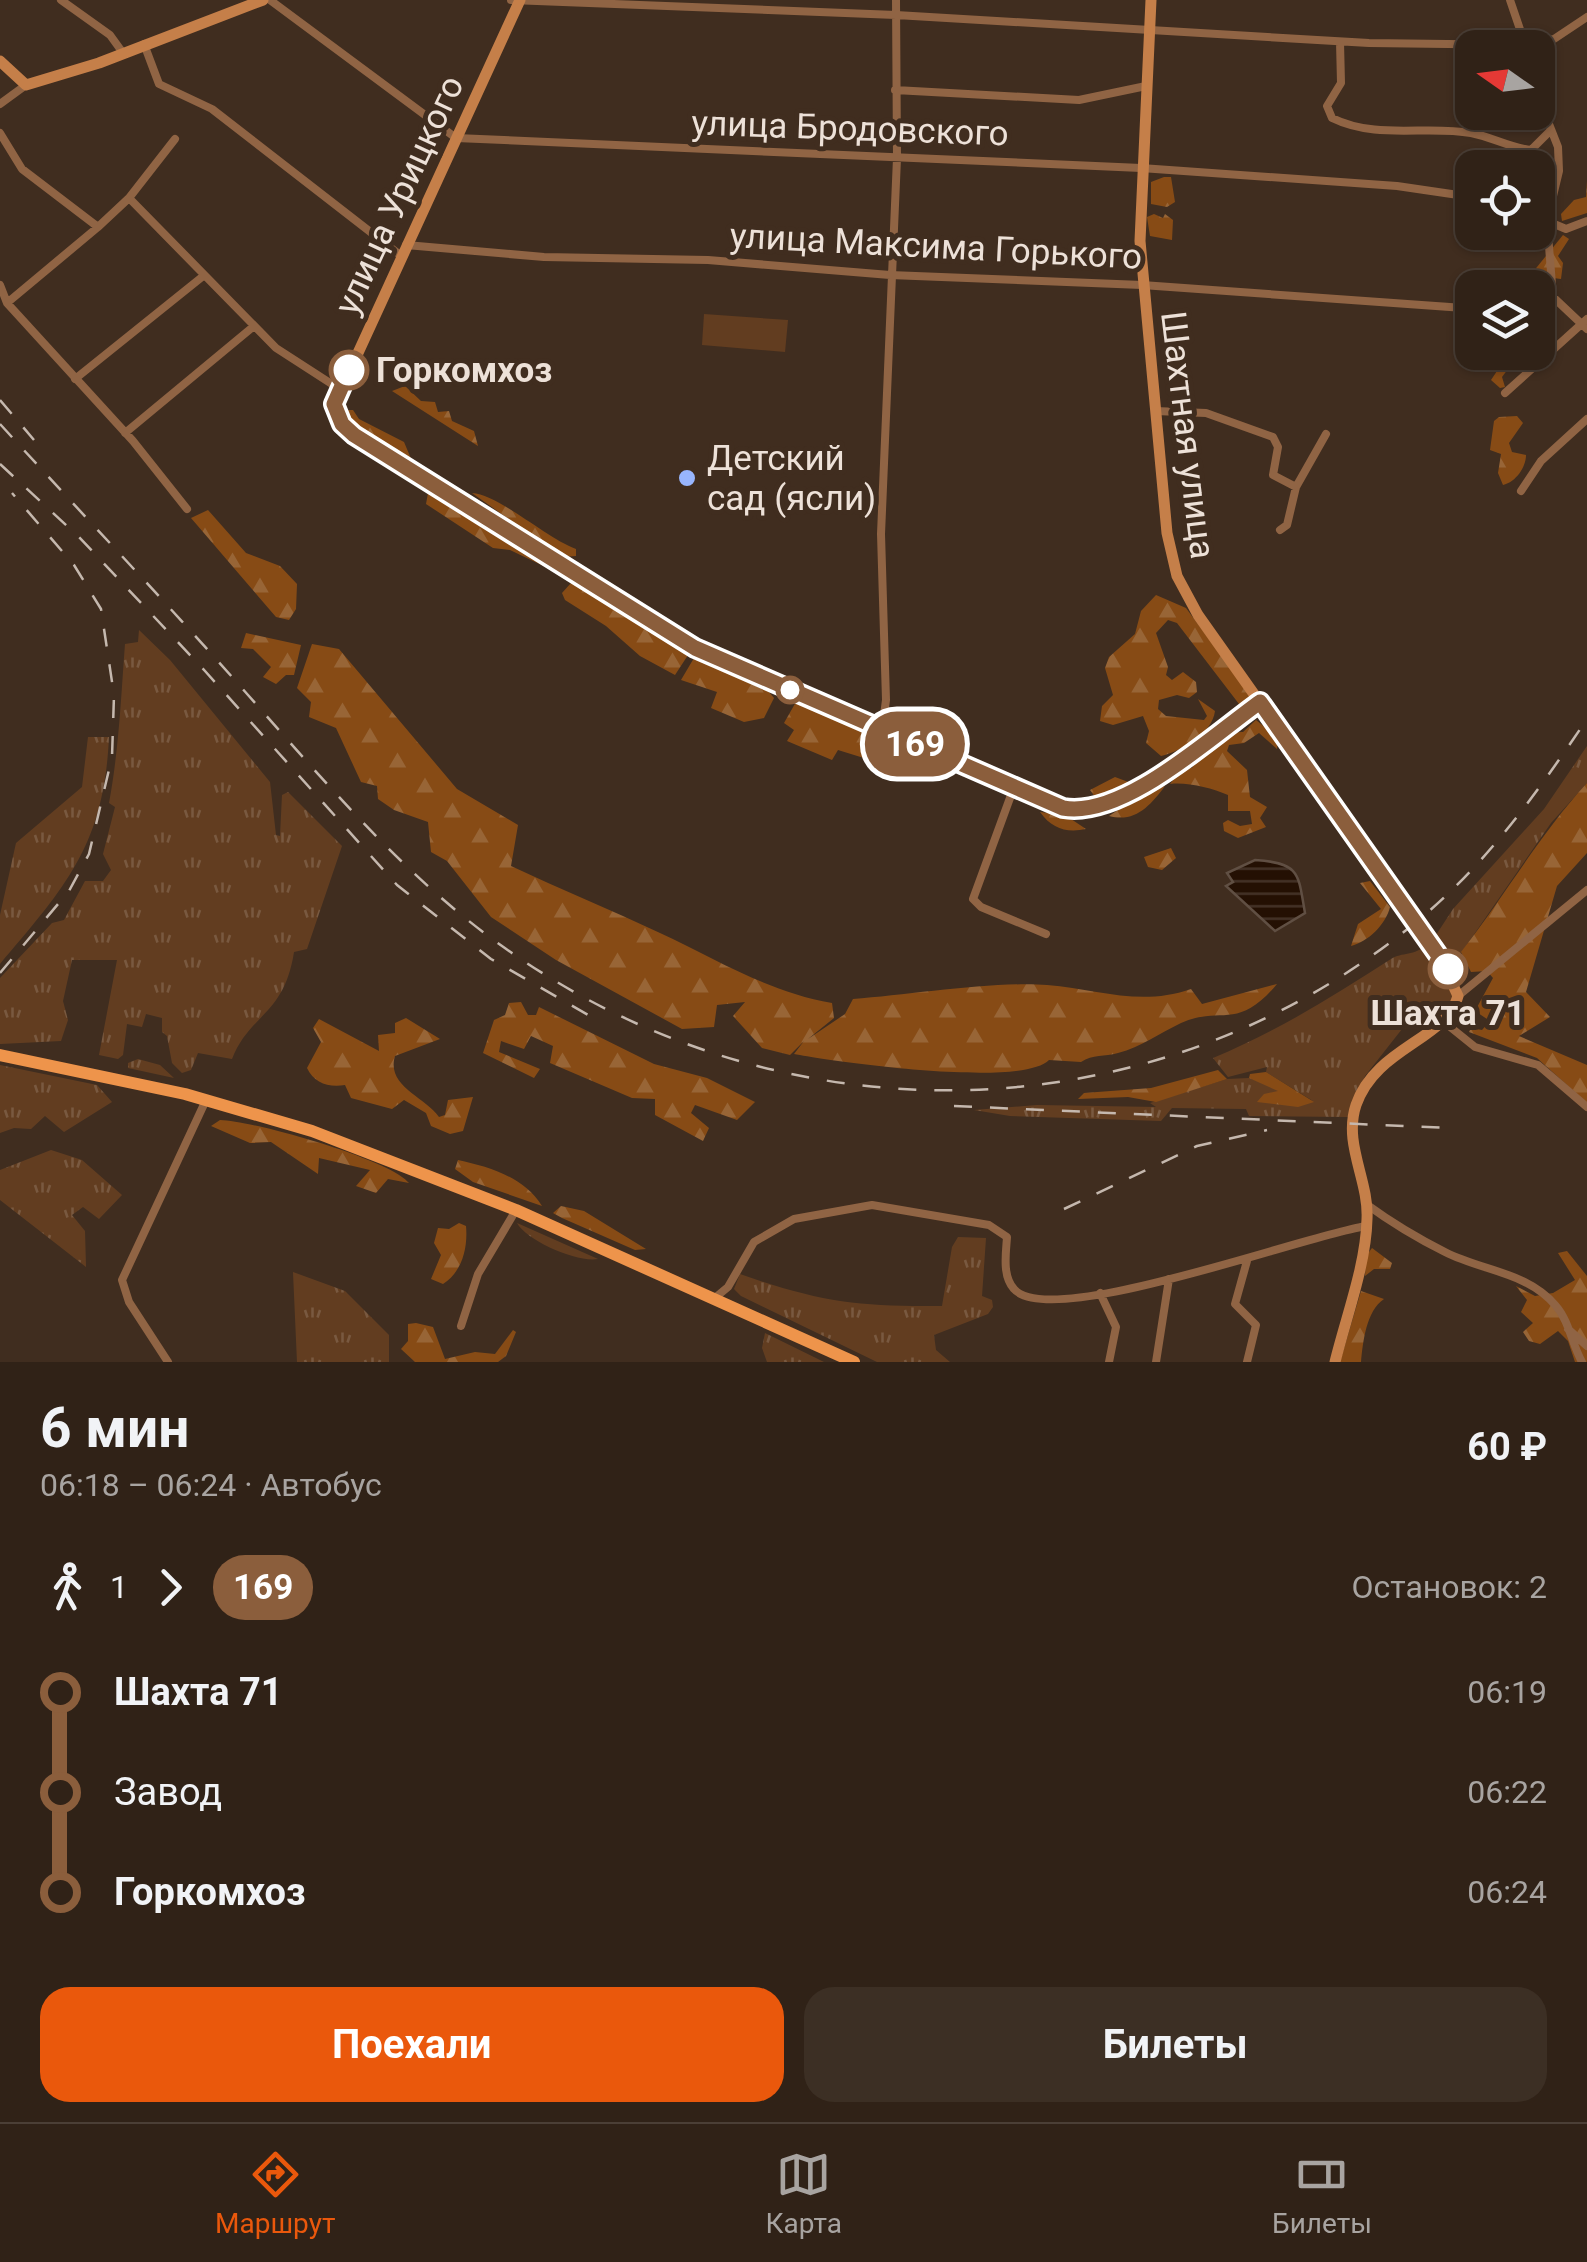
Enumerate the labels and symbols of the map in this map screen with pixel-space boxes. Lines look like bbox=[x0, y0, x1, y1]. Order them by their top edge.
north arrow bbox=[1455, 30, 1555, 130]
street label: улица Урицкого bbox=[326, 69, 473, 321]
street label: улица Бродовского bbox=[691, 102, 1009, 155]
street label: улица Максима Горького bbox=[729, 215, 1143, 278]
street label: Шахтная улица bbox=[1152, 309, 1223, 561]
place label: Горкомхоз bbox=[376, 350, 552, 391]
marker: Горкомхоз bbox=[330, 351, 368, 389]
place label: Детский сад (ясли) bbox=[707, 438, 876, 519]
marker: Детский сад (ясли) bbox=[676, 467, 698, 489]
unlabelled marker bbox=[777, 677, 803, 703]
line badge: 169 bbox=[858, 712, 972, 776]
marker: Шахта 71 bbox=[1429, 950, 1467, 988]
place label: Шахта 71 bbox=[1370, 993, 1526, 1034]

